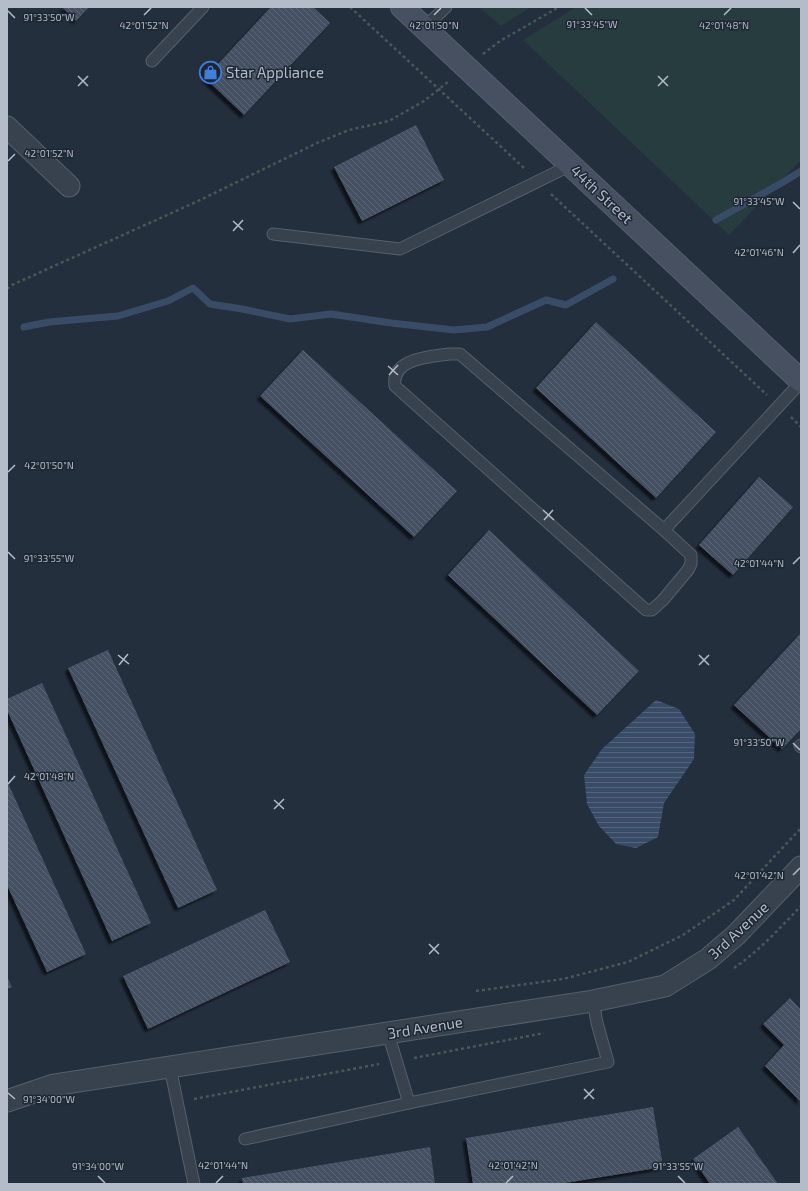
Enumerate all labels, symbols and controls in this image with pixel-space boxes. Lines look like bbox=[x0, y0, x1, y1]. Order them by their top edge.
text: 91°33'50"W bbox=[24, 11, 75, 23]
text: 91°33'45"W bbox=[567, 18, 618, 30]
text: 42°01'52"N bbox=[119, 19, 169, 31]
text: 42°01'50"N bbox=[409, 19, 459, 31]
text: 42°01'48"N bbox=[699, 19, 749, 31]
shop icon: Star Appliance bbox=[197, 59, 223, 85]
place label: Star Appliance bbox=[226, 63, 324, 81]
text: 42°01'52"N bbox=[24, 147, 74, 159]
street label: 44th Street bbox=[567, 161, 637, 227]
text: 91°33'45"W bbox=[734, 195, 785, 207]
text: 42°01'46"N bbox=[734, 246, 784, 258]
text: 42°01'50"N bbox=[24, 459, 74, 471]
text: 91°33'55"W bbox=[24, 552, 75, 564]
text: 42°01'44"N bbox=[734, 557, 784, 569]
text: 91°33'50"W bbox=[734, 736, 785, 748]
text: 42°01'48"N bbox=[24, 770, 74, 782]
text: 42°01'42"N bbox=[734, 869, 784, 881]
street label: 3rd Avenue bbox=[704, 897, 772, 963]
street label: 3rd Avenue bbox=[386, 1012, 464, 1042]
text: 91°34'00"W bbox=[23, 1093, 76, 1105]
text: 42°01'44"N bbox=[198, 1159, 248, 1171]
text: 42°01'42"N bbox=[488, 1159, 538, 1171]
text: 91°34'00"W bbox=[72, 1160, 125, 1172]
text: 91°33'55"W bbox=[653, 1160, 704, 1172]

